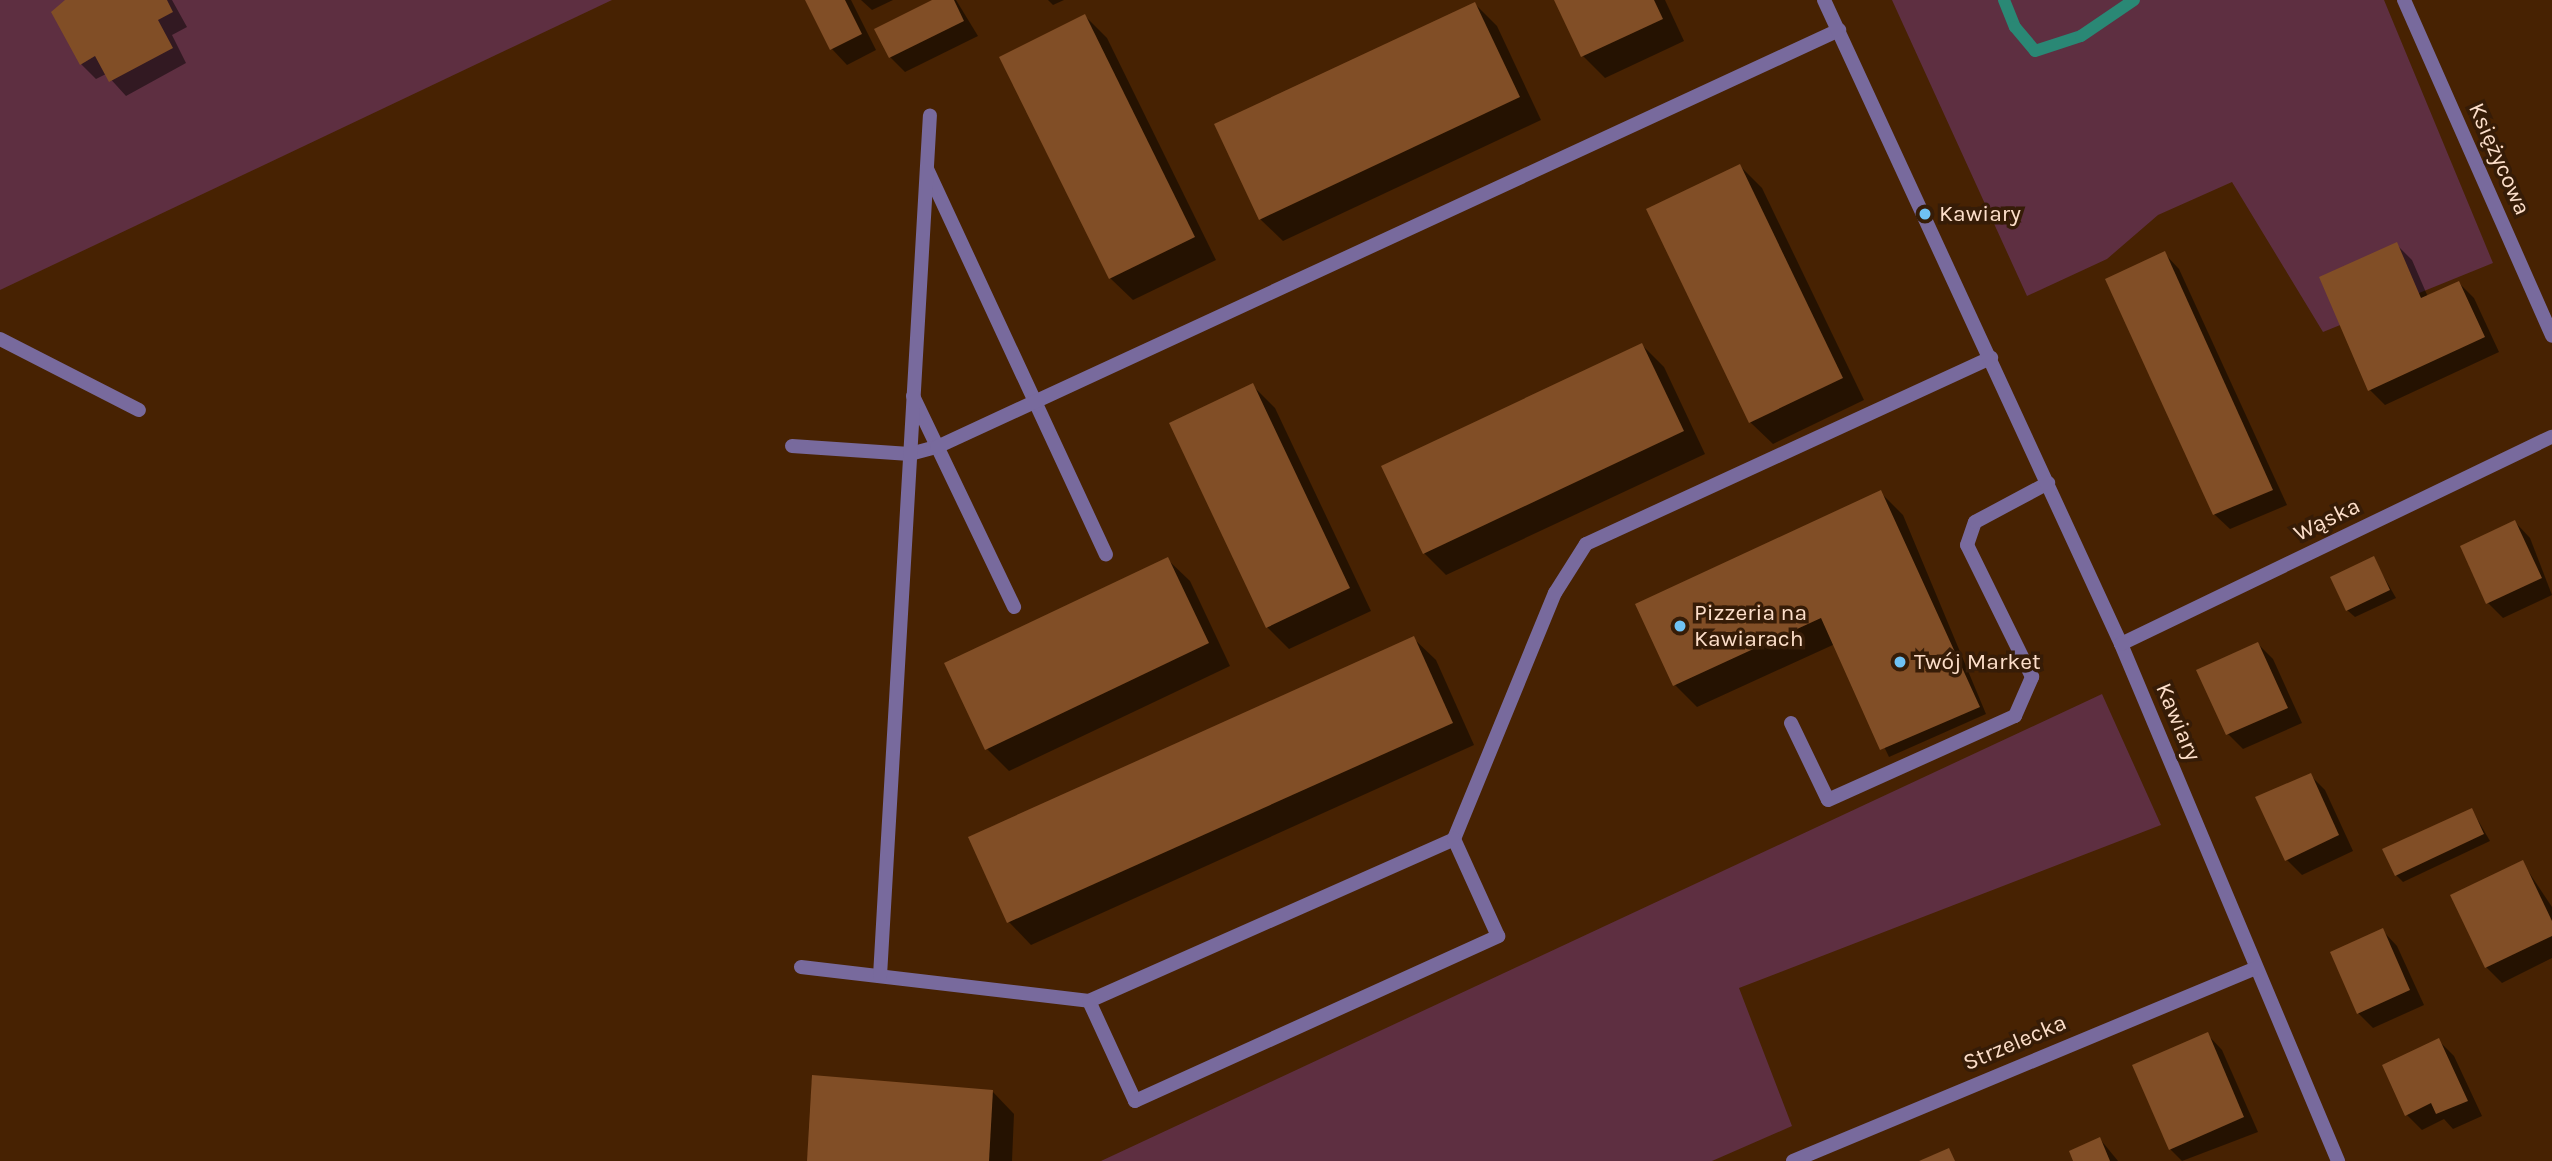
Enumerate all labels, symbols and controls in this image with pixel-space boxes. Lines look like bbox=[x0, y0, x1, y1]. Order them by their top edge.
street label: Księżycowa bbox=[2462, 99, 2536, 219]
place label: Kawiary bbox=[1939, 200, 2021, 228]
marker: Kawiary bbox=[1917, 206, 1933, 222]
street label: Wąska bbox=[2289, 492, 2365, 548]
place label: Pizzeria na Kawiarach bbox=[1694, 599, 1807, 653]
marker: Pizzeria na Kawiarach bbox=[1672, 618, 1688, 634]
place label: Twój Market bbox=[1914, 648, 2041, 676]
marker: Twój Market bbox=[1892, 654, 1908, 670]
street label: Kawiary bbox=[2149, 679, 2207, 765]
street label: Strzelecka bbox=[1959, 1009, 2071, 1077]

